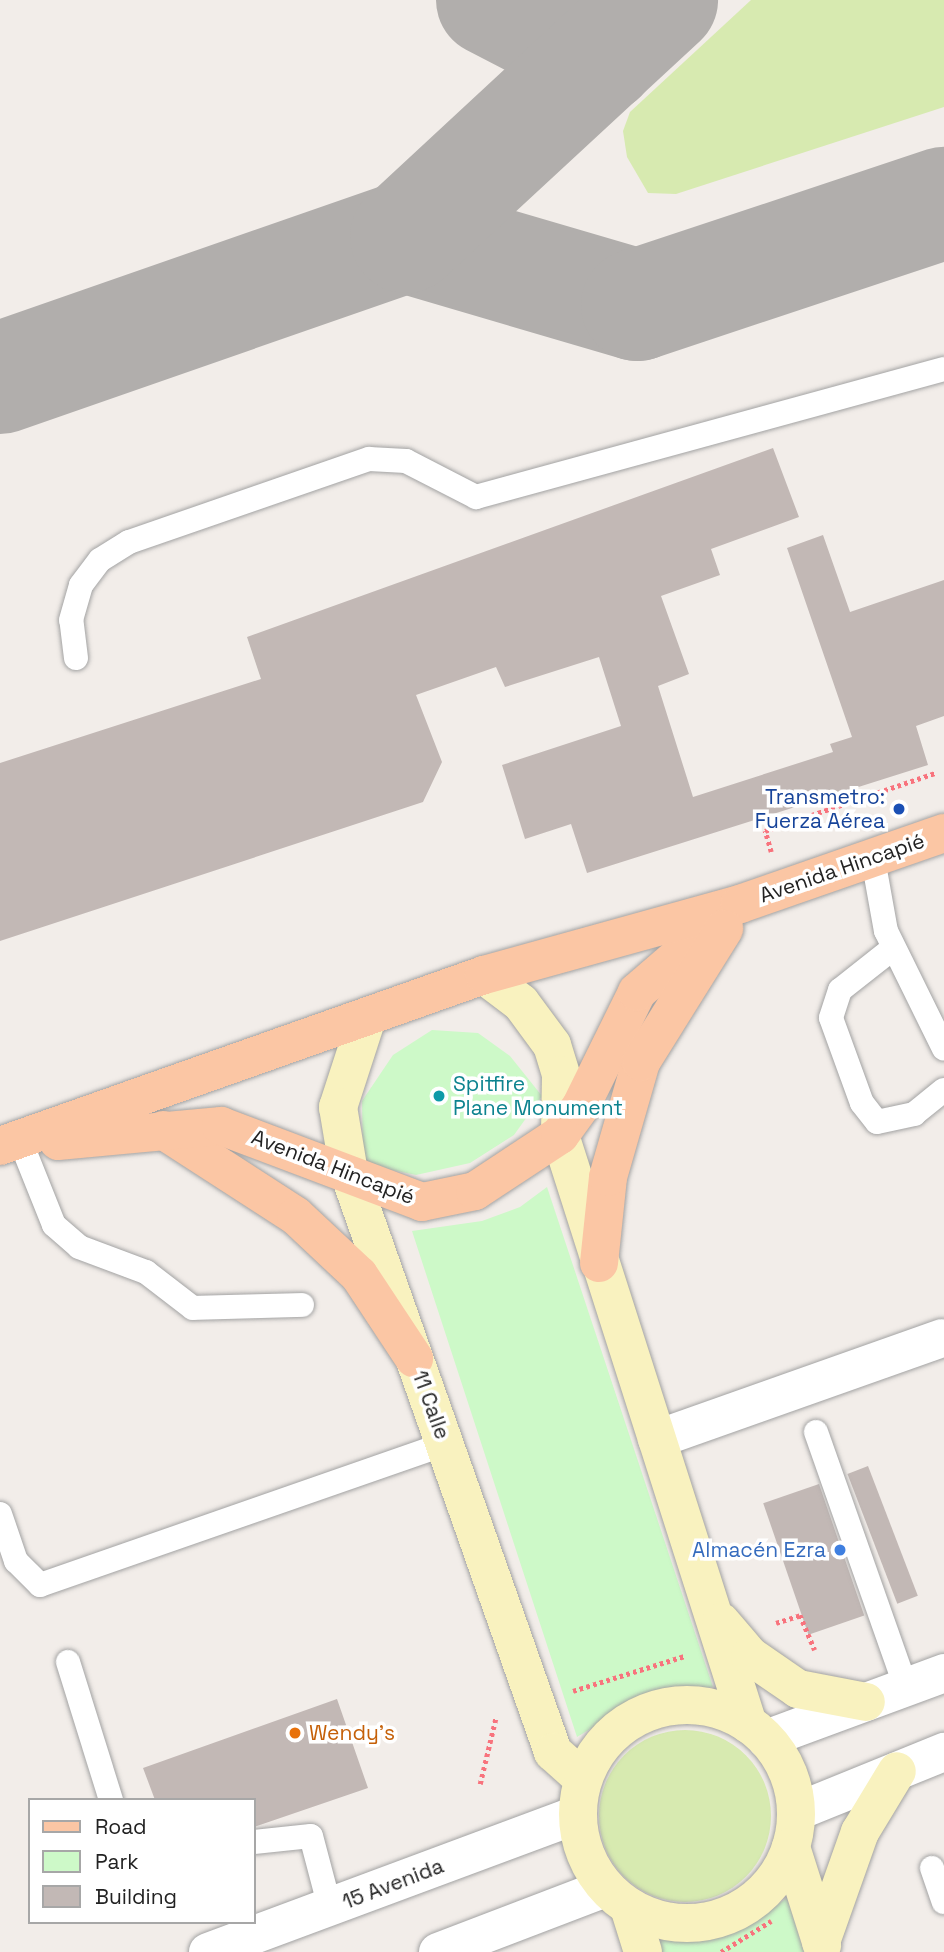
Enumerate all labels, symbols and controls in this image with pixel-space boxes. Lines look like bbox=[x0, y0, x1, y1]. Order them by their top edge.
place label: Transmetro: Fuerza Aérea bbox=[754, 784, 885, 834]
marker: Transmetro: Fuerza Aérea bbox=[891, 801, 907, 817]
street label: Avenida Hincapié bbox=[756, 828, 928, 908]
place label: Spitfire Plane Monument bbox=[453, 1071, 623, 1121]
marker: Spitfire Plane Monument bbox=[431, 1088, 447, 1104]
street label: Avenida Hincapié bbox=[248, 1124, 418, 1210]
street label: 11 Calle bbox=[407, 1367, 455, 1443]
place label: Almacén Ezra bbox=[692, 1537, 826, 1563]
marker: Almacén Ezra bbox=[832, 1542, 848, 1558]
place label: Wendy's bbox=[309, 1720, 395, 1746]
marker: Wendy's bbox=[287, 1725, 303, 1741]
legend bbox=[28, 1798, 256, 1924]
text: Road bbox=[95, 1813, 147, 1840]
text: Park bbox=[95, 1848, 139, 1875]
street label: 15 Avenida bbox=[339, 1853, 447, 1915]
text: Building bbox=[95, 1883, 177, 1910]

